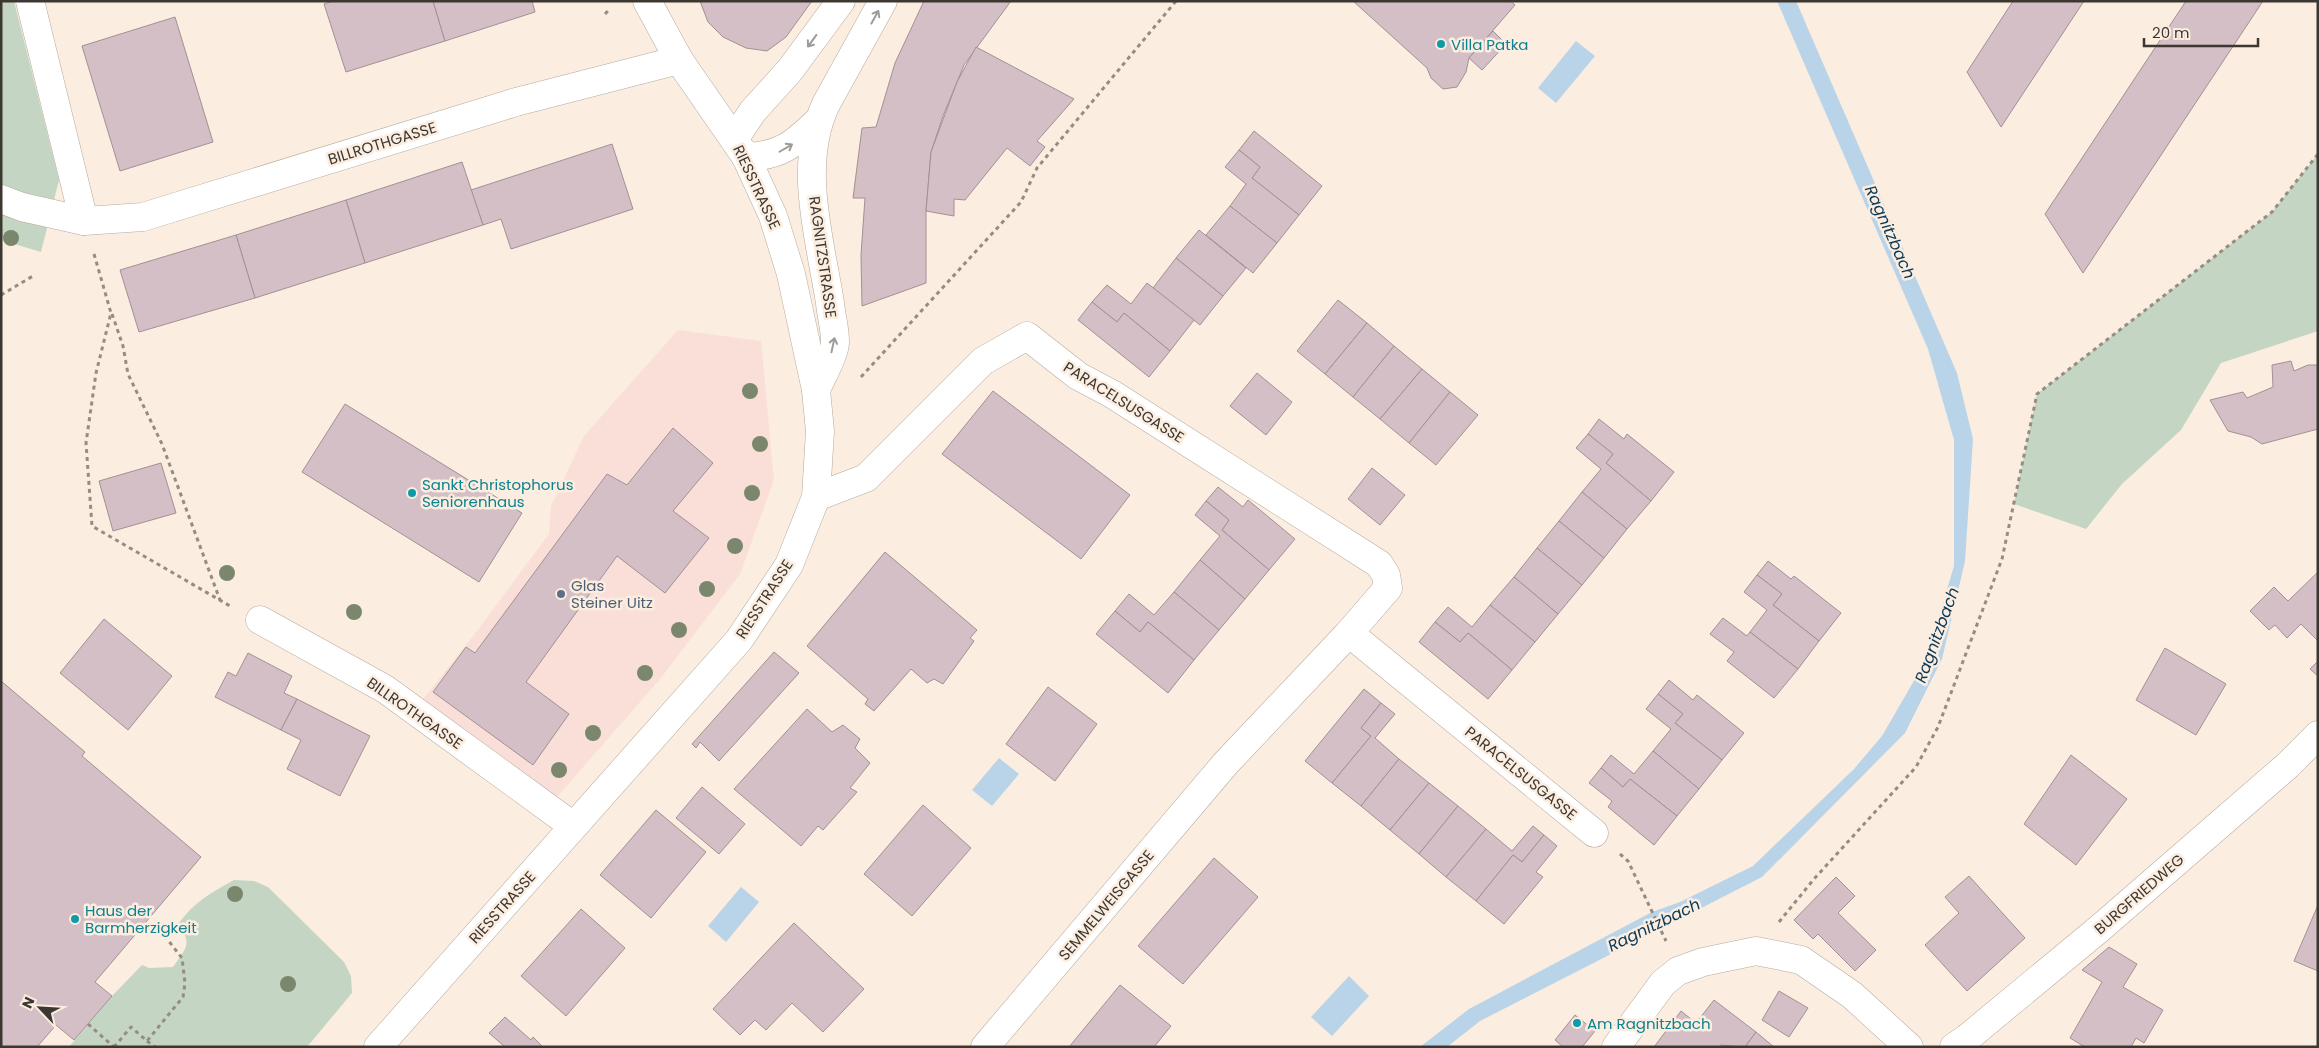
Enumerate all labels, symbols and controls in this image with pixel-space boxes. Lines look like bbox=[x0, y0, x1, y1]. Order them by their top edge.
one-way arrow bbox=[870, 10, 880, 24]
scale bar bbox=[2144, 15, 2258, 47]
text: 20 m bbox=[2152, 22, 2190, 43]
one-way arrow bbox=[807, 34, 817, 48]
place label: Villa Patka bbox=[1451, 34, 1529, 55]
marker: Villa Patka bbox=[1435, 38, 1447, 50]
street label: BILLROTHGASSE bbox=[325, 117, 439, 169]
street label: RIESSTRASSE bbox=[728, 141, 786, 233]
one-way arrow bbox=[779, 143, 794, 153]
water label: Ragnitzbach bbox=[1859, 182, 1921, 282]
street label: RAGNITZSTRASSE bbox=[804, 195, 842, 319]
one-way arrow bbox=[829, 337, 838, 353]
street label: PARACELSUSGASSE bbox=[1060, 356, 1188, 448]
place label: Sankt Christophorus Seniorenhaus bbox=[422, 474, 574, 512]
marker: Sankt Christophorus Seniorenhaus bbox=[406, 487, 418, 499]
street label: RIESSTRASSE bbox=[730, 555, 798, 643]
place label: Glas Steiner Uitz bbox=[571, 575, 653, 613]
water label: Ragnitzbach bbox=[1909, 584, 1965, 686]
marker: Glas Steiner Uitz bbox=[555, 588, 567, 600]
street label: BILLROTHGASSE bbox=[363, 672, 467, 754]
street label: PARACELSUSGASSE bbox=[1461, 721, 1581, 825]
street label: SEMMELWEISGASSE bbox=[1053, 845, 1159, 965]
street label: BURGFRIEDWEG bbox=[2090, 849, 2189, 939]
street label: RIESSTRASSE bbox=[464, 866, 540, 948]
water label: Ragnitzbach bbox=[1604, 893, 1704, 957]
place label: Haus der Barmherzigkeit bbox=[85, 900, 197, 938]
marker: Haus der Barmherzigkeit bbox=[69, 913, 81, 925]
north arrow bbox=[15, 983, 65, 1033]
text: N bbox=[17, 994, 40, 1012]
place label: Am Ragnitzbach bbox=[1587, 1013, 1711, 1034]
marker: Am Ragnitzbach bbox=[1571, 1017, 1583, 1029]

